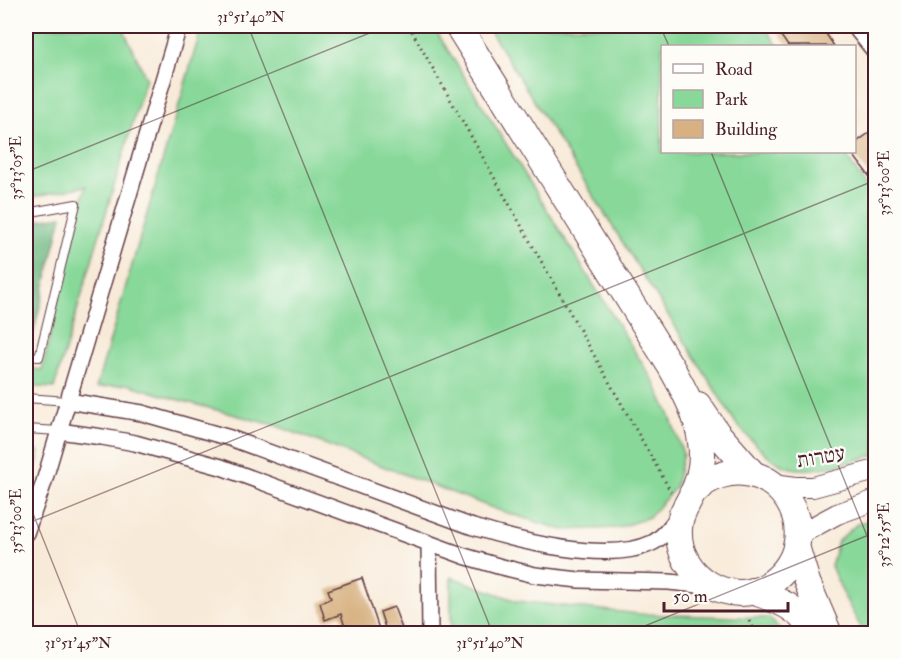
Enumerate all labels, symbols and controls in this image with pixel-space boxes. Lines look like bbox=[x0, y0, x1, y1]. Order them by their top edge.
text: 31°51'40"N bbox=[217, 8, 286, 27]
legend bbox=[661, 45, 856, 153]
text: Road bbox=[715, 58, 753, 81]
text: Park bbox=[715, 88, 748, 111]
text: Building bbox=[715, 118, 778, 141]
text: 35°13'05"E bbox=[7, 136, 26, 200]
text: 35°13'00"E bbox=[875, 150, 894, 216]
street label: עטרות bbox=[795, 440, 847, 474]
text: 35°13'00"E bbox=[7, 488, 26, 554]
text: 35°12'55"E bbox=[875, 502, 894, 567]
scale bar bbox=[664, 575, 788, 613]
text: 50 m bbox=[673, 585, 708, 608]
text: 31°51'45"N bbox=[45, 634, 112, 653]
text: 31°51'40"N bbox=[456, 634, 525, 653]

